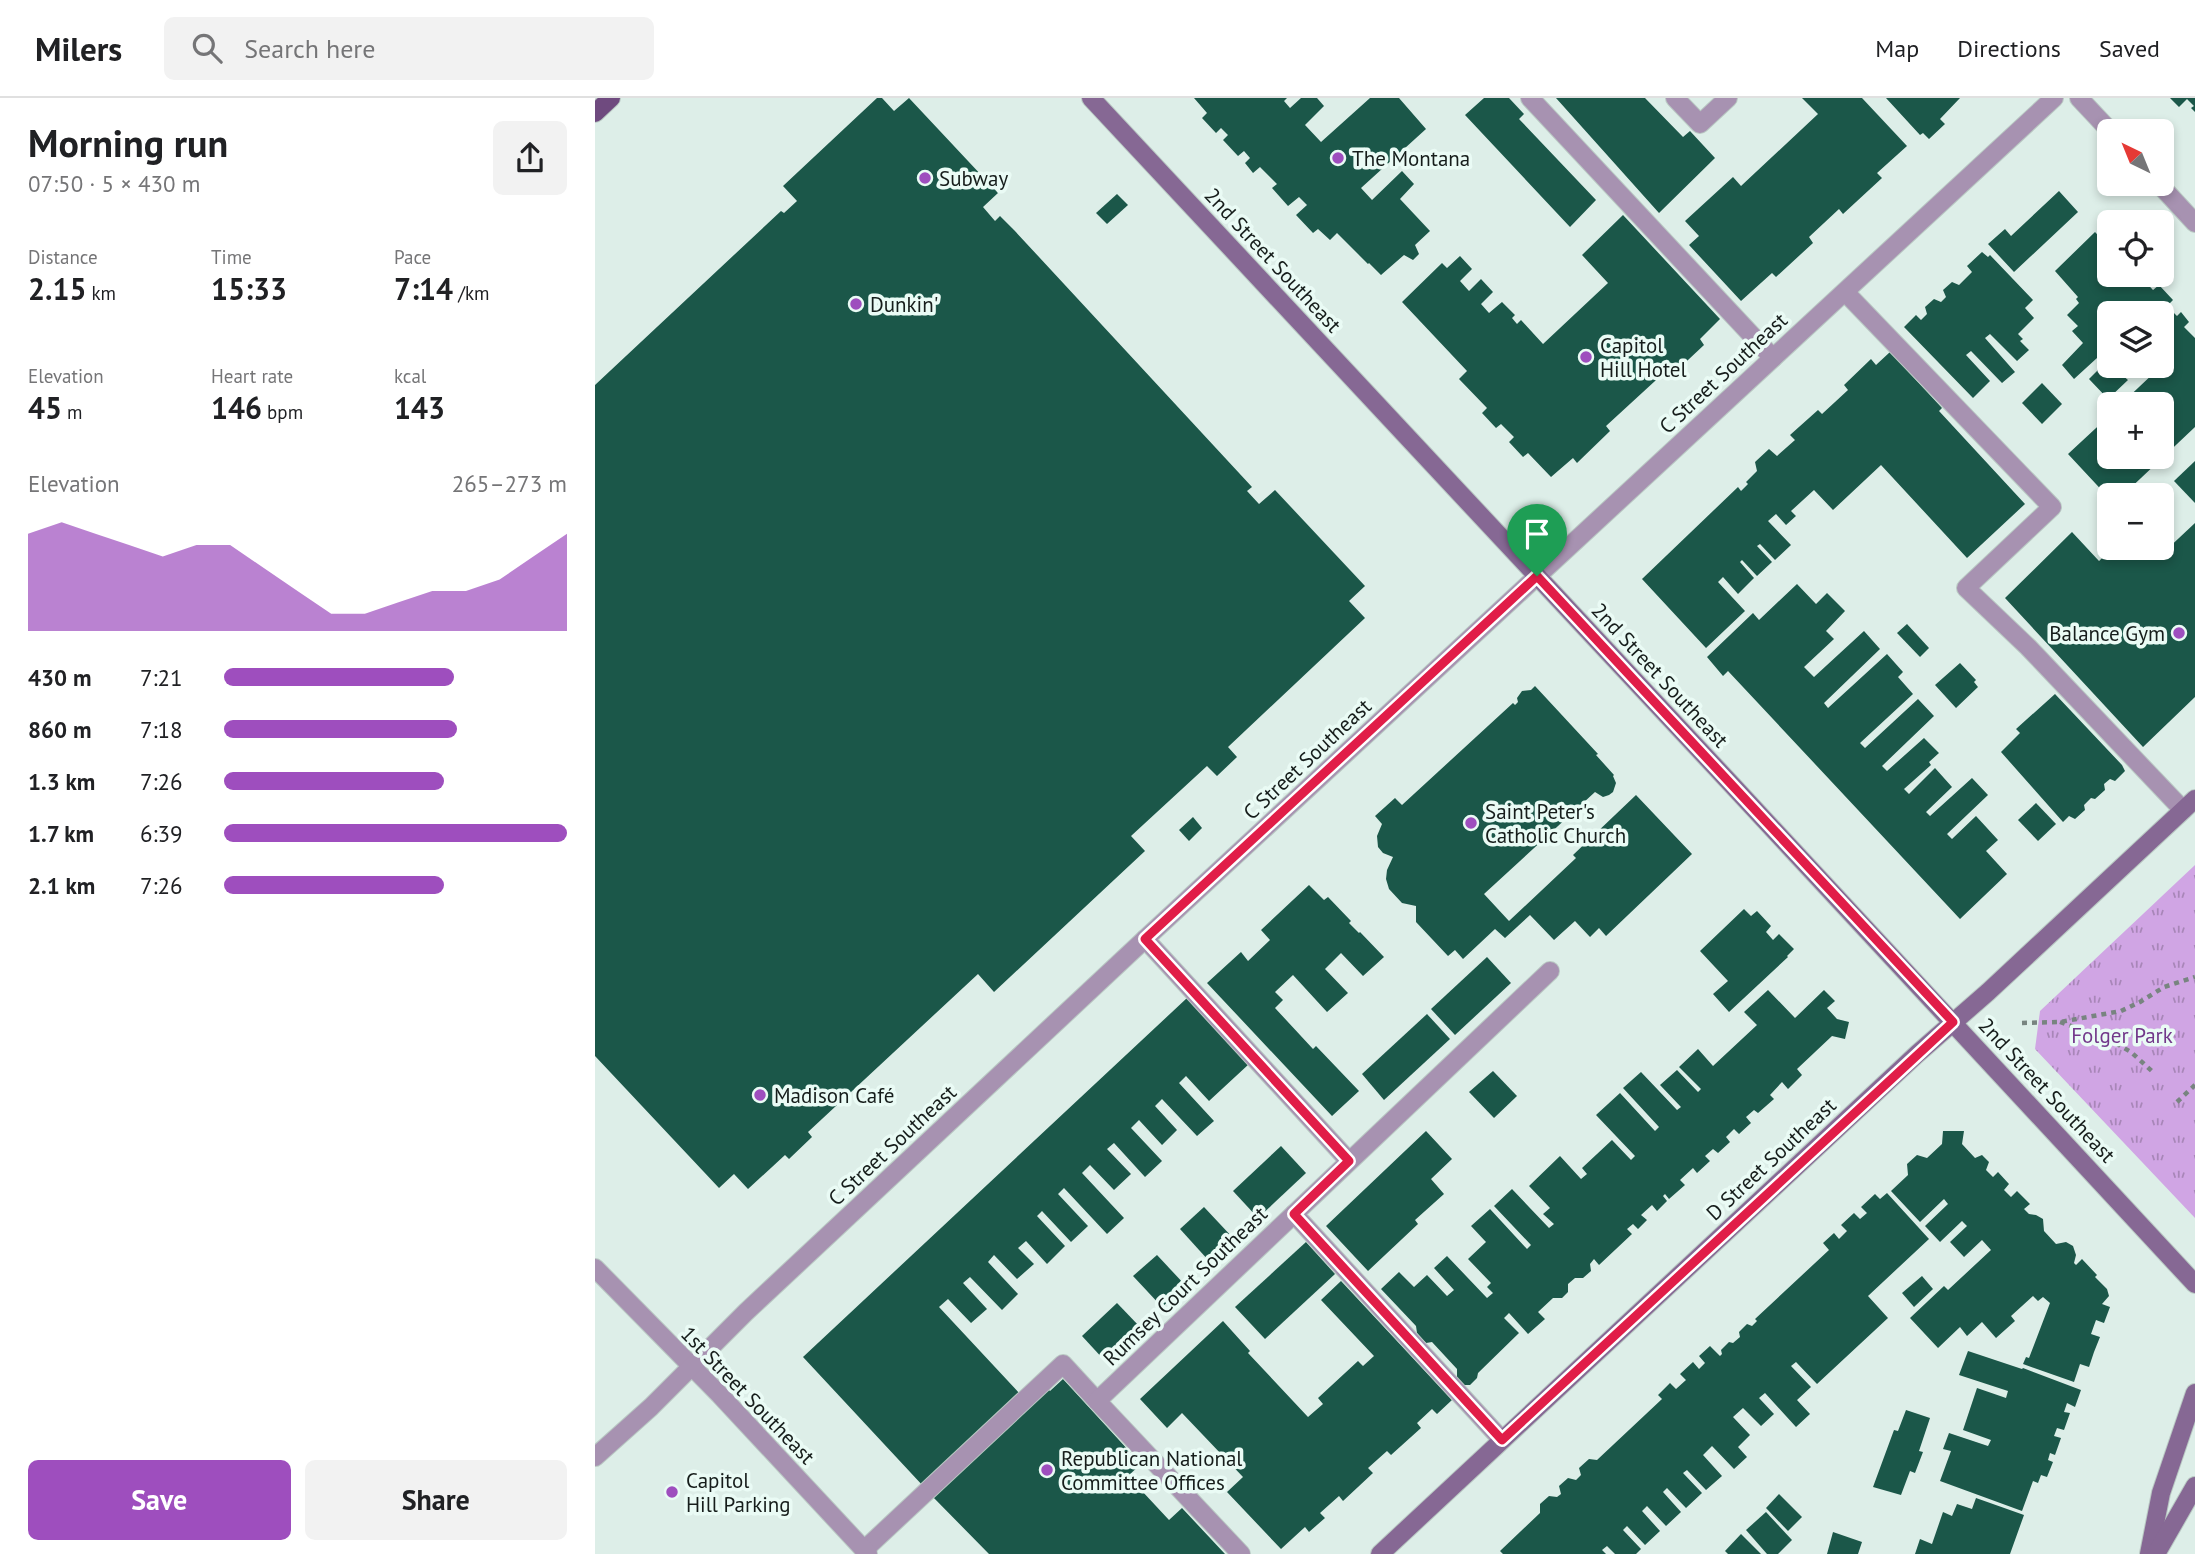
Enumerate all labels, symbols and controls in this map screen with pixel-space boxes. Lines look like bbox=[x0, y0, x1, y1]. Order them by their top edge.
search box bbox=[164, 17, 654, 80]
text: Milers bbox=[35, 27, 122, 70]
icon: search bbox=[188, 29, 226, 67]
text: Search here bbox=[244, 32, 375, 65]
text: Map bbox=[1875, 33, 1919, 64]
text: Directions bbox=[1957, 33, 2061, 64]
text: Saved bbox=[2099, 33, 2160, 64]
text: Morning run bbox=[28, 118, 228, 167]
north arrow bbox=[2097, 119, 2173, 196]
map controls bbox=[2097, 119, 2174, 560]
button: share bbox=[493, 121, 567, 195]
place label: The Montana bbox=[1352, 145, 1470, 172]
marker: The Montana bbox=[1330, 150, 1346, 166]
place label: Subway bbox=[939, 165, 1008, 192]
text: 07:50 · 5 × 430 m bbox=[28, 169, 200, 198]
marker: Subway bbox=[917, 170, 933, 186]
street label: 2nd Street Southeast bbox=[1199, 182, 1347, 338]
button: locate bbox=[2097, 210, 2174, 287]
text: Distance bbox=[28, 245, 98, 269]
text: Time bbox=[211, 245, 252, 269]
text: Pace bbox=[394, 245, 431, 269]
text: 2.15 bbox=[28, 269, 86, 308]
text: 15:33 bbox=[211, 269, 287, 308]
text: 7:14 bbox=[394, 269, 453, 308]
text: km bbox=[86, 281, 116, 305]
text: /km bbox=[453, 281, 489, 305]
place label: Dunkin' bbox=[870, 291, 938, 318]
marker: Dunkin' bbox=[848, 296, 864, 312]
button: layers bbox=[2097, 301, 2174, 378]
street label: C Street Southeast bbox=[1653, 307, 1793, 439]
place label: Capitol Hill Hotel bbox=[1600, 332, 1687, 383]
marker: Capitol Hill Hotel bbox=[1578, 349, 1594, 365]
text: Elevation bbox=[28, 364, 104, 388]
text: Heart rate bbox=[211, 364, 293, 388]
text: kcal bbox=[394, 364, 426, 388]
text: 45 bbox=[28, 388, 62, 427]
text: 146 bbox=[211, 388, 262, 427]
text: 143 bbox=[394, 388, 445, 427]
button: + bbox=[2097, 392, 2174, 469]
text: m bbox=[62, 400, 83, 424]
text: bpm bbox=[262, 400, 303, 424]
text: Elevation bbox=[28, 469, 120, 498]
text: 265–273 m bbox=[452, 469, 567, 498]
button: − bbox=[2097, 483, 2174, 560]
pin bbox=[1507, 504, 1567, 576]
icon: arrive bbox=[1518, 515, 1556, 553]
street label: 2nd Street Southeast bbox=[1586, 597, 1734, 753]
place label: Balance Gym bbox=[2049, 620, 2165, 647]
marker: Balance Gym bbox=[2171, 625, 2187, 641]
text: 430 m bbox=[28, 663, 91, 692]
text: 7:21 bbox=[140, 663, 183, 692]
street label: C Street Southeast bbox=[1237, 693, 1377, 825]
text: 860 m bbox=[28, 715, 91, 744]
text: 7:18 bbox=[140, 715, 183, 744]
text: 1.3 km bbox=[28, 767, 95, 796]
text: 7:26 bbox=[140, 767, 183, 796]
place label: Saint Peter's Catholic Church bbox=[1485, 798, 1626, 849]
marker: Saint Peter's Catholic Church bbox=[1463, 815, 1479, 831]
text: 1.7 km bbox=[28, 819, 94, 848]
text: 6:39 bbox=[140, 819, 183, 848]
text: 2.1 km bbox=[28, 871, 95, 900]
text: 7:26 bbox=[140, 871, 183, 900]
street label: 2nd Street Southeast bbox=[1973, 1012, 2121, 1168]
park label: Folger Park bbox=[2071, 1022, 2173, 1049]
street label: C Street Southeast bbox=[822, 1079, 962, 1211]
place label: Madison Café bbox=[774, 1082, 894, 1109]
marker: Madison Café bbox=[752, 1087, 768, 1103]
street label: D Street Southeast bbox=[1700, 1092, 1842, 1226]
street label: Rumsey Court Southeast bbox=[1097, 1201, 1273, 1371]
street label: 1st Street Southeast bbox=[675, 1320, 821, 1470]
place label: Republican National Committee Offices bbox=[1061, 1445, 1243, 1496]
button: Save bbox=[28, 1460, 291, 1540]
button: Share bbox=[305, 1460, 567, 1540]
marker: Republican National Committee Offices bbox=[1039, 1462, 1055, 1478]
place label: Capitol Hill Parking bbox=[686, 1467, 791, 1518]
marker: Capitol Hill Parking bbox=[664, 1484, 680, 1500]

